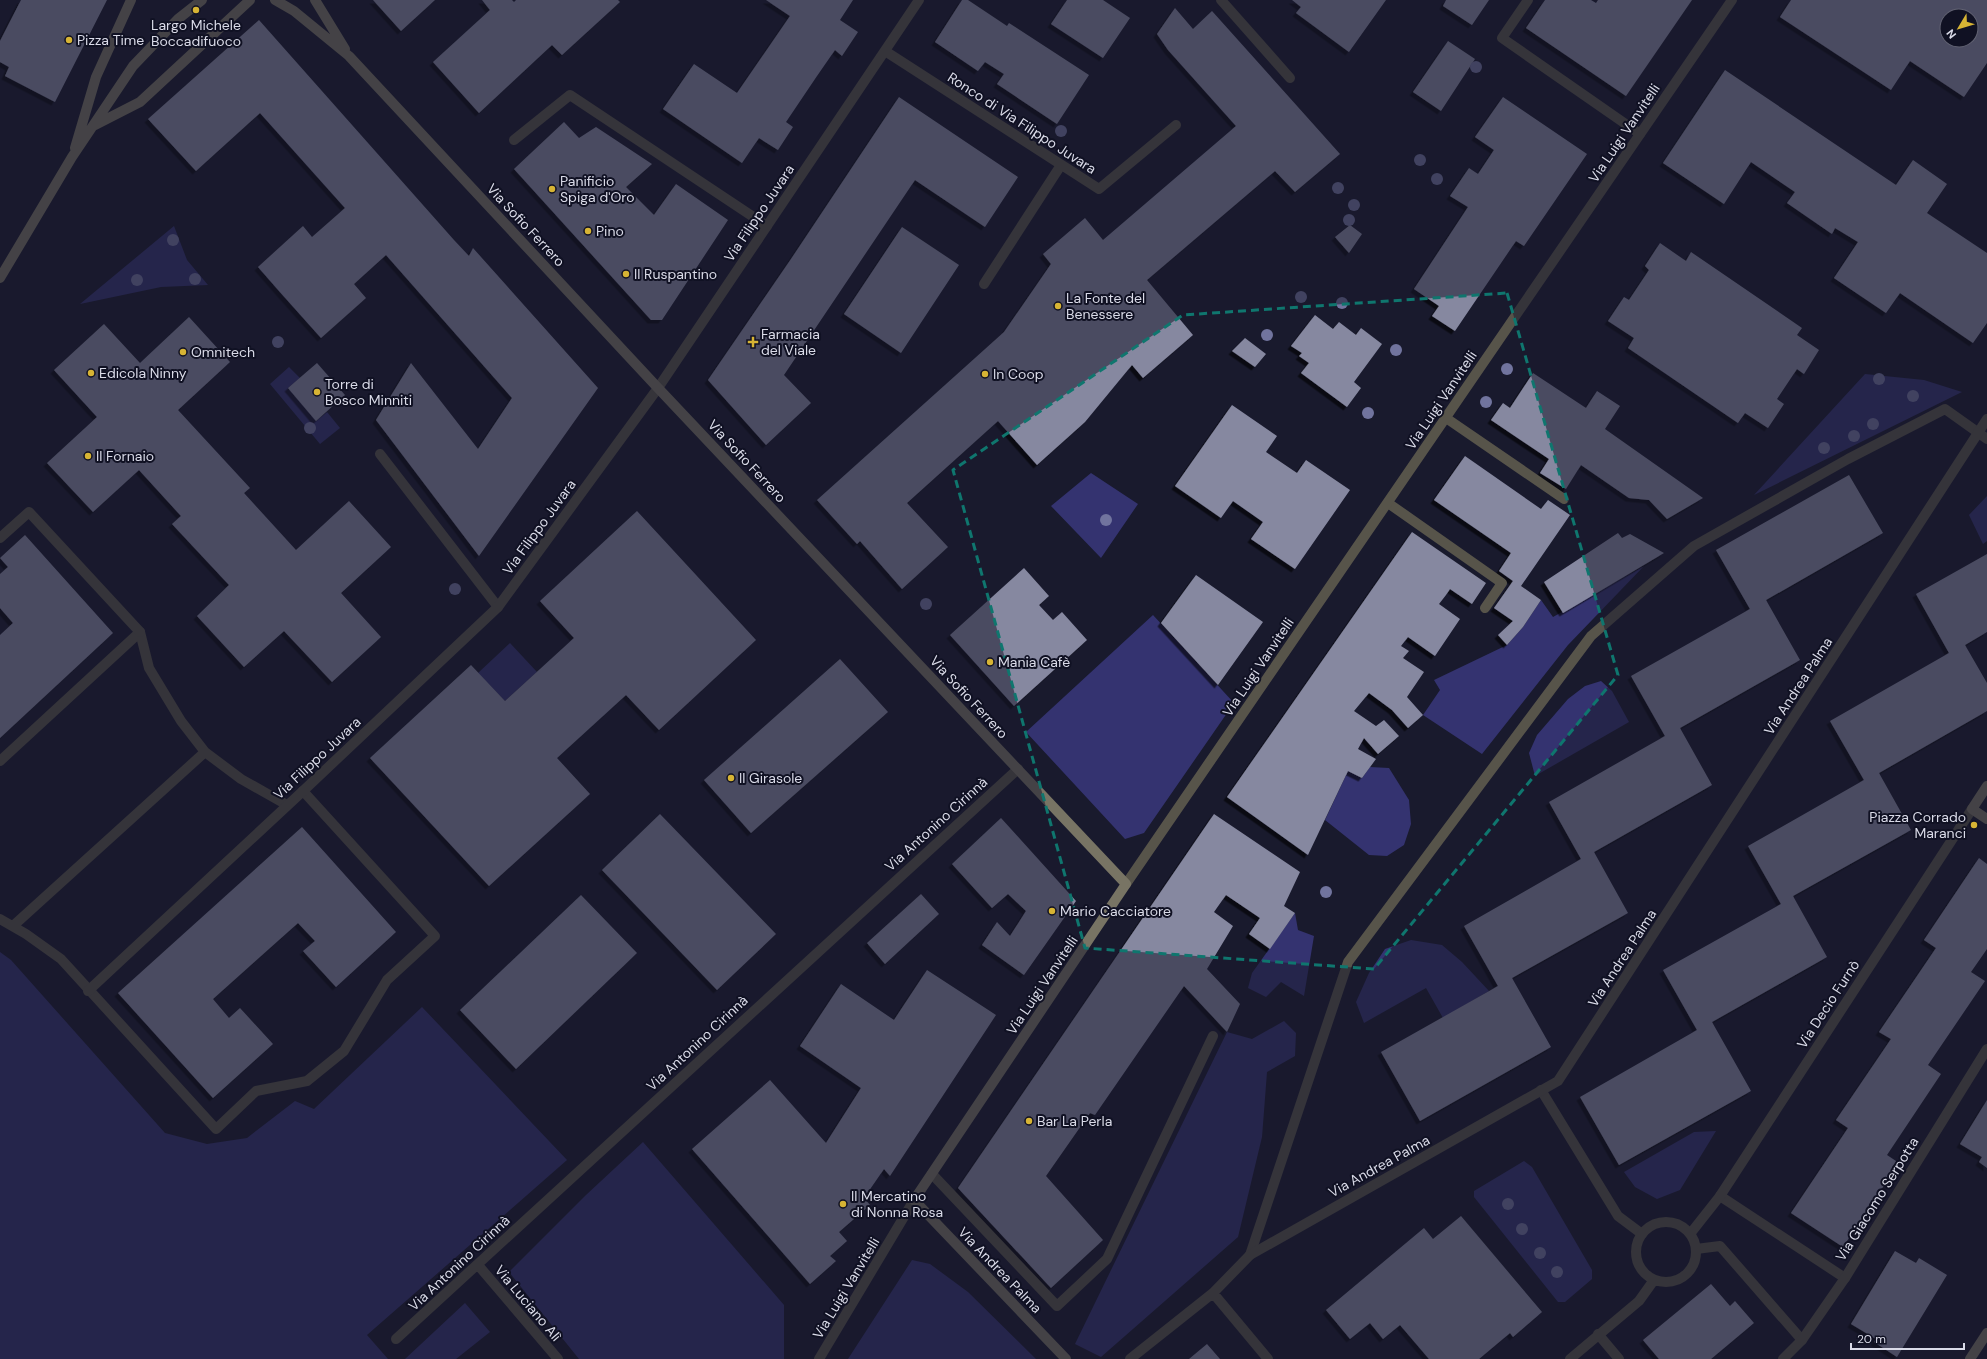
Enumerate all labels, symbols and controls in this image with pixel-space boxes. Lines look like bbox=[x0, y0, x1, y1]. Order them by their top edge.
marker: Largo Michele Boccadifuoco bbox=[191, 5, 201, 15]
north arrow bbox=[1939, 8, 1979, 48]
place label: Largo Michele Boccadifuoco bbox=[151, 16, 241, 50]
text: N bbox=[1943, 27, 1959, 42]
place label: Pizza Time bbox=[77, 31, 144, 49]
marker: Pizza Time bbox=[64, 35, 74, 45]
street label: Ronco di Via Filippo Juvara bbox=[944, 68, 1100, 178]
street label: Via Luigi Vanvitelli bbox=[1584, 80, 1664, 186]
street label: Via Filippo Juvara bbox=[720, 161, 798, 265]
place label: Panificio Spiga d'Oro bbox=[560, 172, 634, 206]
street label: Via Sofio Ferrero bbox=[483, 180, 569, 270]
marker: Panificio Spiga d'Oro bbox=[547, 184, 557, 194]
place label: Pino bbox=[596, 222, 624, 240]
marker: Pino bbox=[583, 226, 593, 236]
place label: Il Ruspantino bbox=[634, 265, 717, 283]
marker: Il Ruspantino bbox=[621, 269, 631, 279]
place label: La Fonte del Benessere bbox=[1066, 289, 1145, 323]
marker: La Fonte del Benessere bbox=[1053, 301, 1063, 311]
place label: Farmacia del Viale bbox=[761, 325, 820, 359]
marker: Farmacia del Viale bbox=[748, 337, 758, 347]
place label: Omnitech bbox=[191, 343, 255, 361]
marker: Omnitech bbox=[178, 347, 188, 357]
street label: Via Luigi Vanvitelli bbox=[1401, 347, 1481, 453]
place label: Edicola Ninny bbox=[99, 364, 187, 382]
place label: In Coop bbox=[993, 365, 1044, 383]
marker: Edicola Ninny bbox=[86, 368, 96, 378]
marker: In Coop bbox=[980, 369, 990, 379]
place label: Torre di Bosco Minniti bbox=[325, 375, 412, 409]
marker: Torre di Bosco Minniti bbox=[312, 387, 322, 397]
street label: Via Sofio Ferrero bbox=[704, 416, 790, 506]
place label: Il Fornaio bbox=[96, 447, 154, 465]
marker: Il Fornaio bbox=[83, 451, 93, 461]
street label: Via Filippo Juvara bbox=[498, 476, 580, 578]
street label: Via Luigi Vanvitelli bbox=[1218, 614, 1298, 720]
street label: Via Andrea Palma bbox=[1760, 634, 1836, 738]
street label: Via Sofio Ferrero bbox=[926, 652, 1012, 742]
place label: Mania Cafè bbox=[998, 653, 1070, 671]
marker: Mania Cafè bbox=[985, 657, 995, 667]
street label: Via Filippo Juvara bbox=[269, 713, 365, 803]
place label: Il Girasole bbox=[739, 769, 802, 787]
marker: Il Girasole bbox=[726, 773, 736, 783]
street label: Via Antonino Cirinnà bbox=[881, 773, 991, 875]
place label: Piazza Corrado Maranci bbox=[1869, 808, 1966, 842]
marker: Piazza Corrado Maranci bbox=[1969, 820, 1979, 830]
place label: Mario Cacciatore bbox=[1060, 902, 1171, 920]
marker: Mario Cacciatore bbox=[1047, 906, 1057, 916]
street label: Via Andrea Palma bbox=[1584, 906, 1660, 1010]
street label: Via Luigi Vanvitelli bbox=[1002, 932, 1082, 1038]
street label: Via Decio Furnò bbox=[1793, 956, 1863, 1052]
street label: Via Antonino Cirinnà bbox=[643, 991, 751, 1095]
place label: Bar La Perla bbox=[1037, 1112, 1112, 1130]
marker: Bar La Perla bbox=[1024, 1116, 1034, 1126]
street label: Via Andrea Palma bbox=[1325, 1131, 1433, 1201]
street label: Via Giacomo Serpotta bbox=[1831, 1134, 1923, 1264]
place label: Il Mercatino di Nonna Rosa bbox=[851, 1187, 943, 1221]
marker: Il Mercatino di Nonna Rosa bbox=[838, 1199, 848, 1209]
street label: Via Antonino Cirinnà bbox=[405, 1211, 513, 1315]
street label: Via Andrea Palma bbox=[954, 1223, 1046, 1317]
street label: Via Luigi Vanvitelli bbox=[809, 1234, 883, 1342]
street label: Via Luciano Alì bbox=[491, 1261, 566, 1345]
scale bar bbox=[1851, 1325, 1964, 1351]
text: 20 m bbox=[1857, 1331, 1886, 1347]

